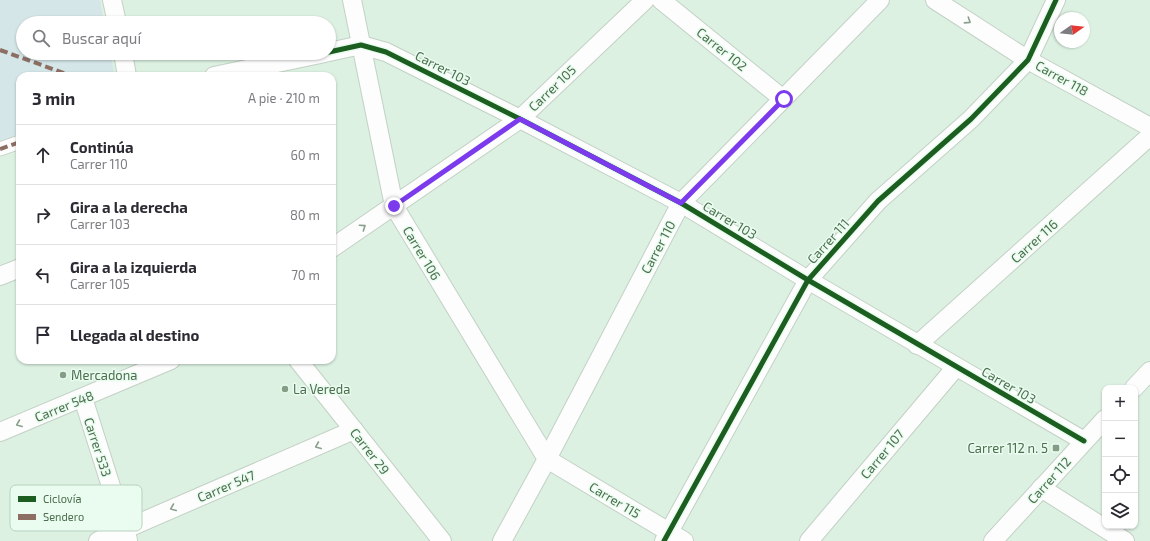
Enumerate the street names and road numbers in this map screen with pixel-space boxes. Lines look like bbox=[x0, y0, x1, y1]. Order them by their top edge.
street label: Carrer 102 bbox=[694, 24, 750, 74]
street label: Carrer 103 bbox=[413, 47, 473, 89]
street label: Carrer 118 bbox=[1033, 57, 1091, 99]
street label: Carrer 105 bbox=[525, 62, 579, 114]
street label: Carrer 103 bbox=[700, 198, 760, 242]
street label: Carrer 111 bbox=[804, 215, 852, 267]
street label: Carrer 116 bbox=[1007, 216, 1061, 266]
street label: Carrer 110 bbox=[637, 218, 679, 276]
street label: Carrer 106 bbox=[400, 223, 444, 283]
street label: Carrer 103 bbox=[979, 363, 1039, 407]
street label: Carrer 548 bbox=[32, 387, 96, 425]
street label: Carrer 533 bbox=[81, 415, 115, 479]
street label: Carrer 29 bbox=[347, 425, 393, 477]
street label: Carrer 107 bbox=[857, 426, 907, 482]
street label: Carrer 112 bbox=[1024, 453, 1074, 507]
street label: Carrer 547 bbox=[195, 467, 258, 505]
street label: Carrer 115 bbox=[586, 478, 644, 522]

